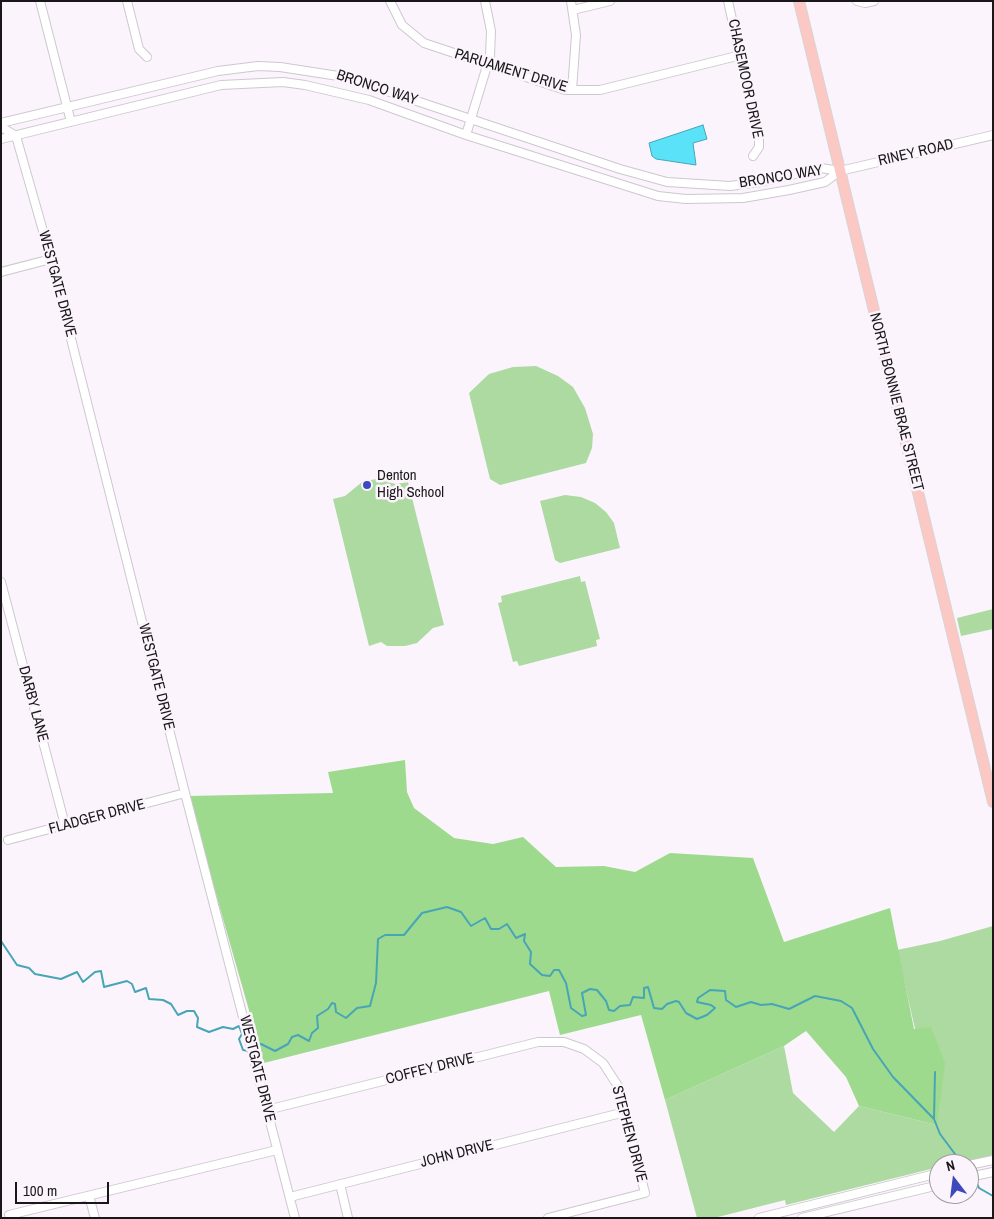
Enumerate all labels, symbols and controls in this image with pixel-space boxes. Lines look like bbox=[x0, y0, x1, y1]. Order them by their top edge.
street label: CHASEMOOR DRIVE bbox=[724, 18, 766, 140]
street label: PARUAMENT DRIVE bbox=[452, 45, 570, 97]
street label: BRONCO WAY bbox=[334, 66, 420, 110]
street label: RINEY ROAD bbox=[877, 136, 955, 170]
street label: BRONCO WAY bbox=[738, 162, 824, 192]
street label: WESTGATE DRIVE bbox=[34, 229, 80, 339]
street label: NORTH BONNIE BRAE STREET bbox=[865, 311, 927, 493]
place label: Denton High School bbox=[377, 467, 444, 502]
marker: Denton High School bbox=[361, 479, 373, 491]
street label: WESTGATE DRIVE bbox=[134, 622, 178, 732]
street label: DARBY LANE bbox=[14, 664, 52, 744]
street label: FLADGER DRIVE bbox=[47, 795, 147, 839]
street label: WESTGATE DRIVE bbox=[235, 1014, 279, 1124]
street label: COFFEY DRIVE bbox=[384, 1049, 476, 1089]
street label: STEPHEN DRIVE bbox=[607, 1084, 651, 1184]
street label: JOHN DRIVE bbox=[419, 1136, 495, 1172]
north arrow bbox=[929, 1154, 979, 1204]
text: N bbox=[944, 1156, 957, 1175]
scale bar bbox=[18, 1172, 111, 1204]
text: 100 m bbox=[23, 1180, 57, 1201]

